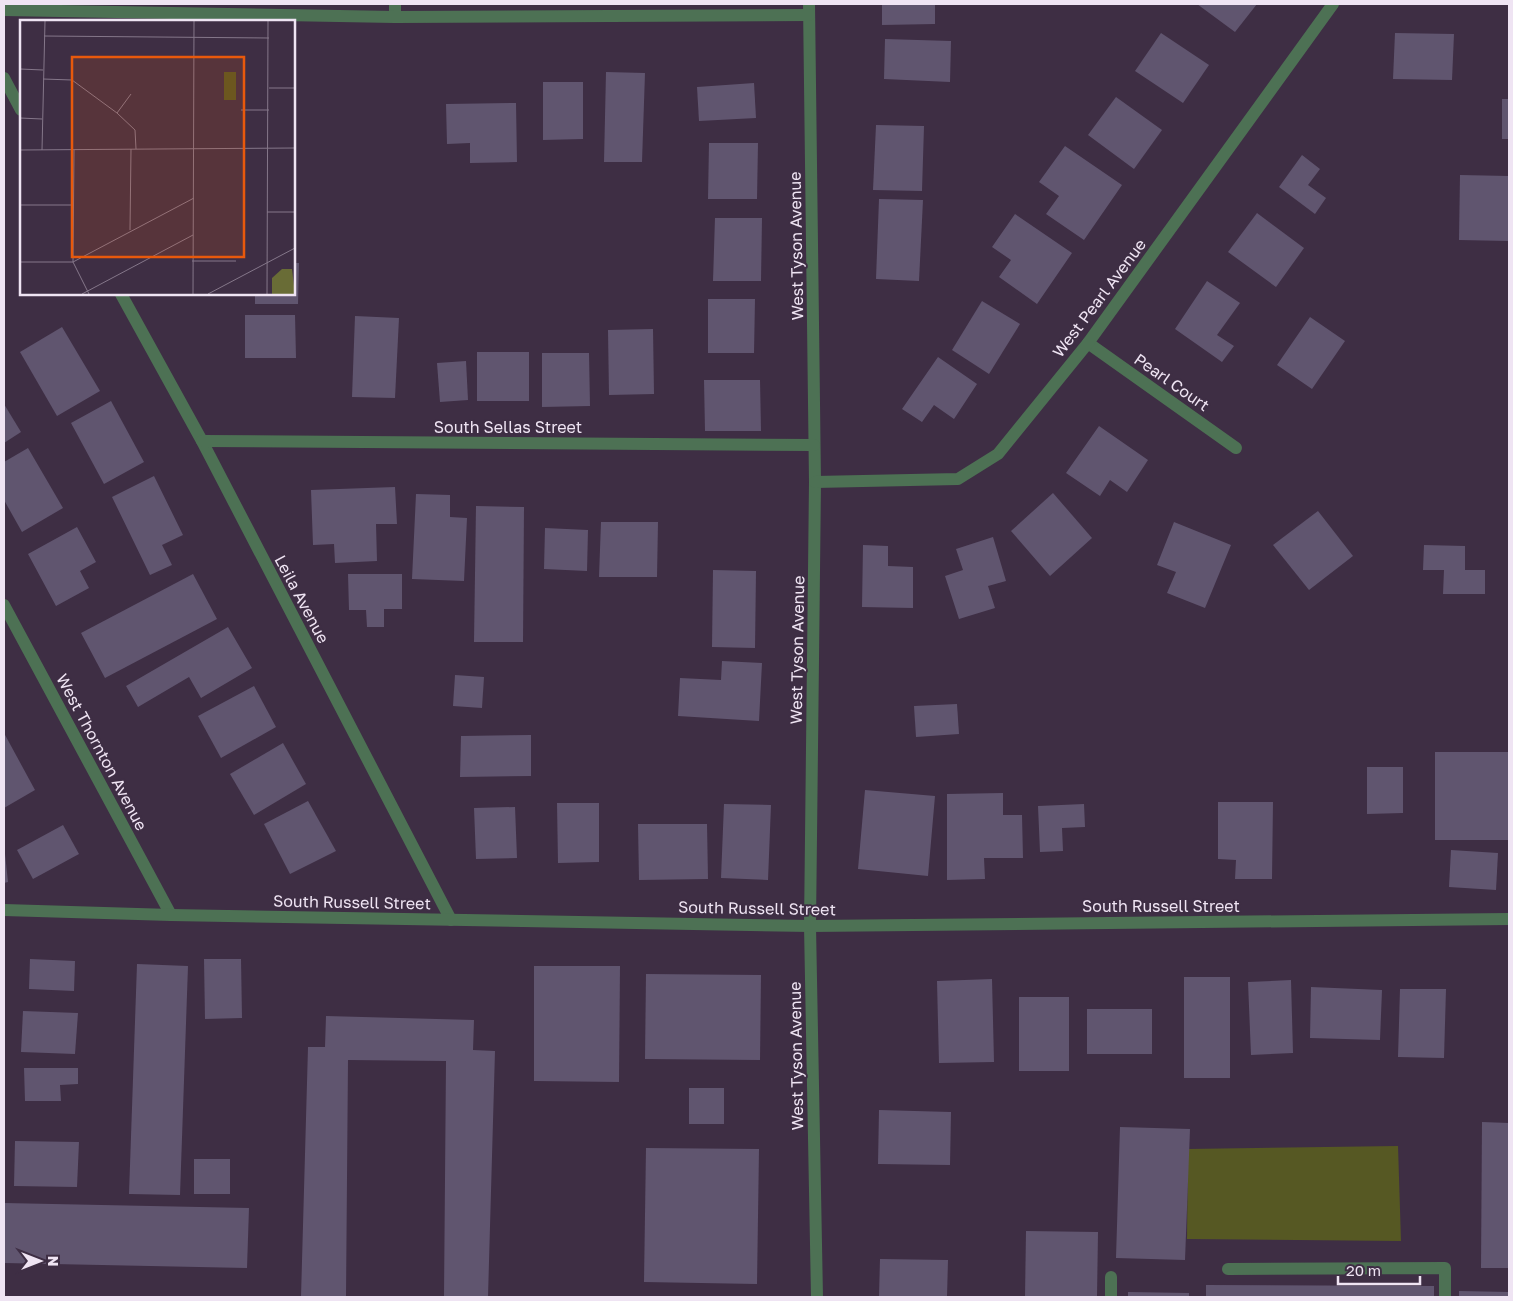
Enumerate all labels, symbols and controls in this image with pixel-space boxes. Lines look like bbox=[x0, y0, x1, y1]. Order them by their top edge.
inset map bbox=[20, 20, 295, 295]
street label: West Tyson Avenue bbox=[785, 171, 807, 321]
street label: West Pearl Avenue bbox=[1048, 235, 1150, 361]
street label: Pearl Court bbox=[1131, 349, 1213, 415]
street label: South Sellas Street bbox=[434, 417, 582, 437]
street label: Leila Avenue bbox=[270, 551, 334, 647]
street label: West Tyson Avenue bbox=[786, 575, 808, 725]
street label: West Thornton Avenue bbox=[52, 670, 152, 834]
street label: South Russell Street bbox=[273, 891, 431, 913]
street label: South Russell Street bbox=[1082, 896, 1240, 916]
street label: South Russell Street bbox=[678, 897, 836, 919]
street label: West Tyson Avenue bbox=[785, 981, 807, 1131]
north arrow bbox=[15, 1236, 65, 1286]
scale bar bbox=[1338, 1254, 1420, 1286]
text: N bbox=[45, 1256, 62, 1266]
text: 20 m bbox=[1346, 1261, 1381, 1279]

